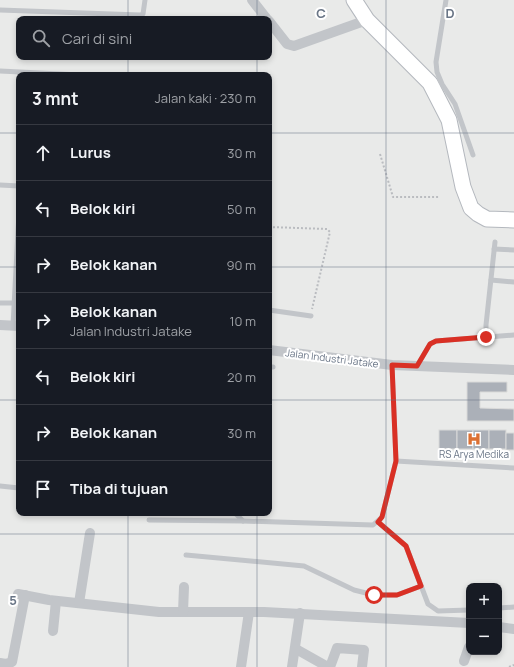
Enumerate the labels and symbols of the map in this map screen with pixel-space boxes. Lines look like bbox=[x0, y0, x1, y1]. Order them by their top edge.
text: C bbox=[316, 4, 326, 22]
text: D bbox=[445, 4, 455, 22]
route end bbox=[477, 328, 495, 346]
street label: Jalan Industri Jatake bbox=[285, 345, 380, 371]
hospital icon: RS Arya Medika bbox=[466, 431, 482, 447]
place label: RS Arya Medika bbox=[439, 447, 509, 461]
route start bbox=[365, 586, 383, 604]
text: 5 bbox=[9, 591, 17, 609]

